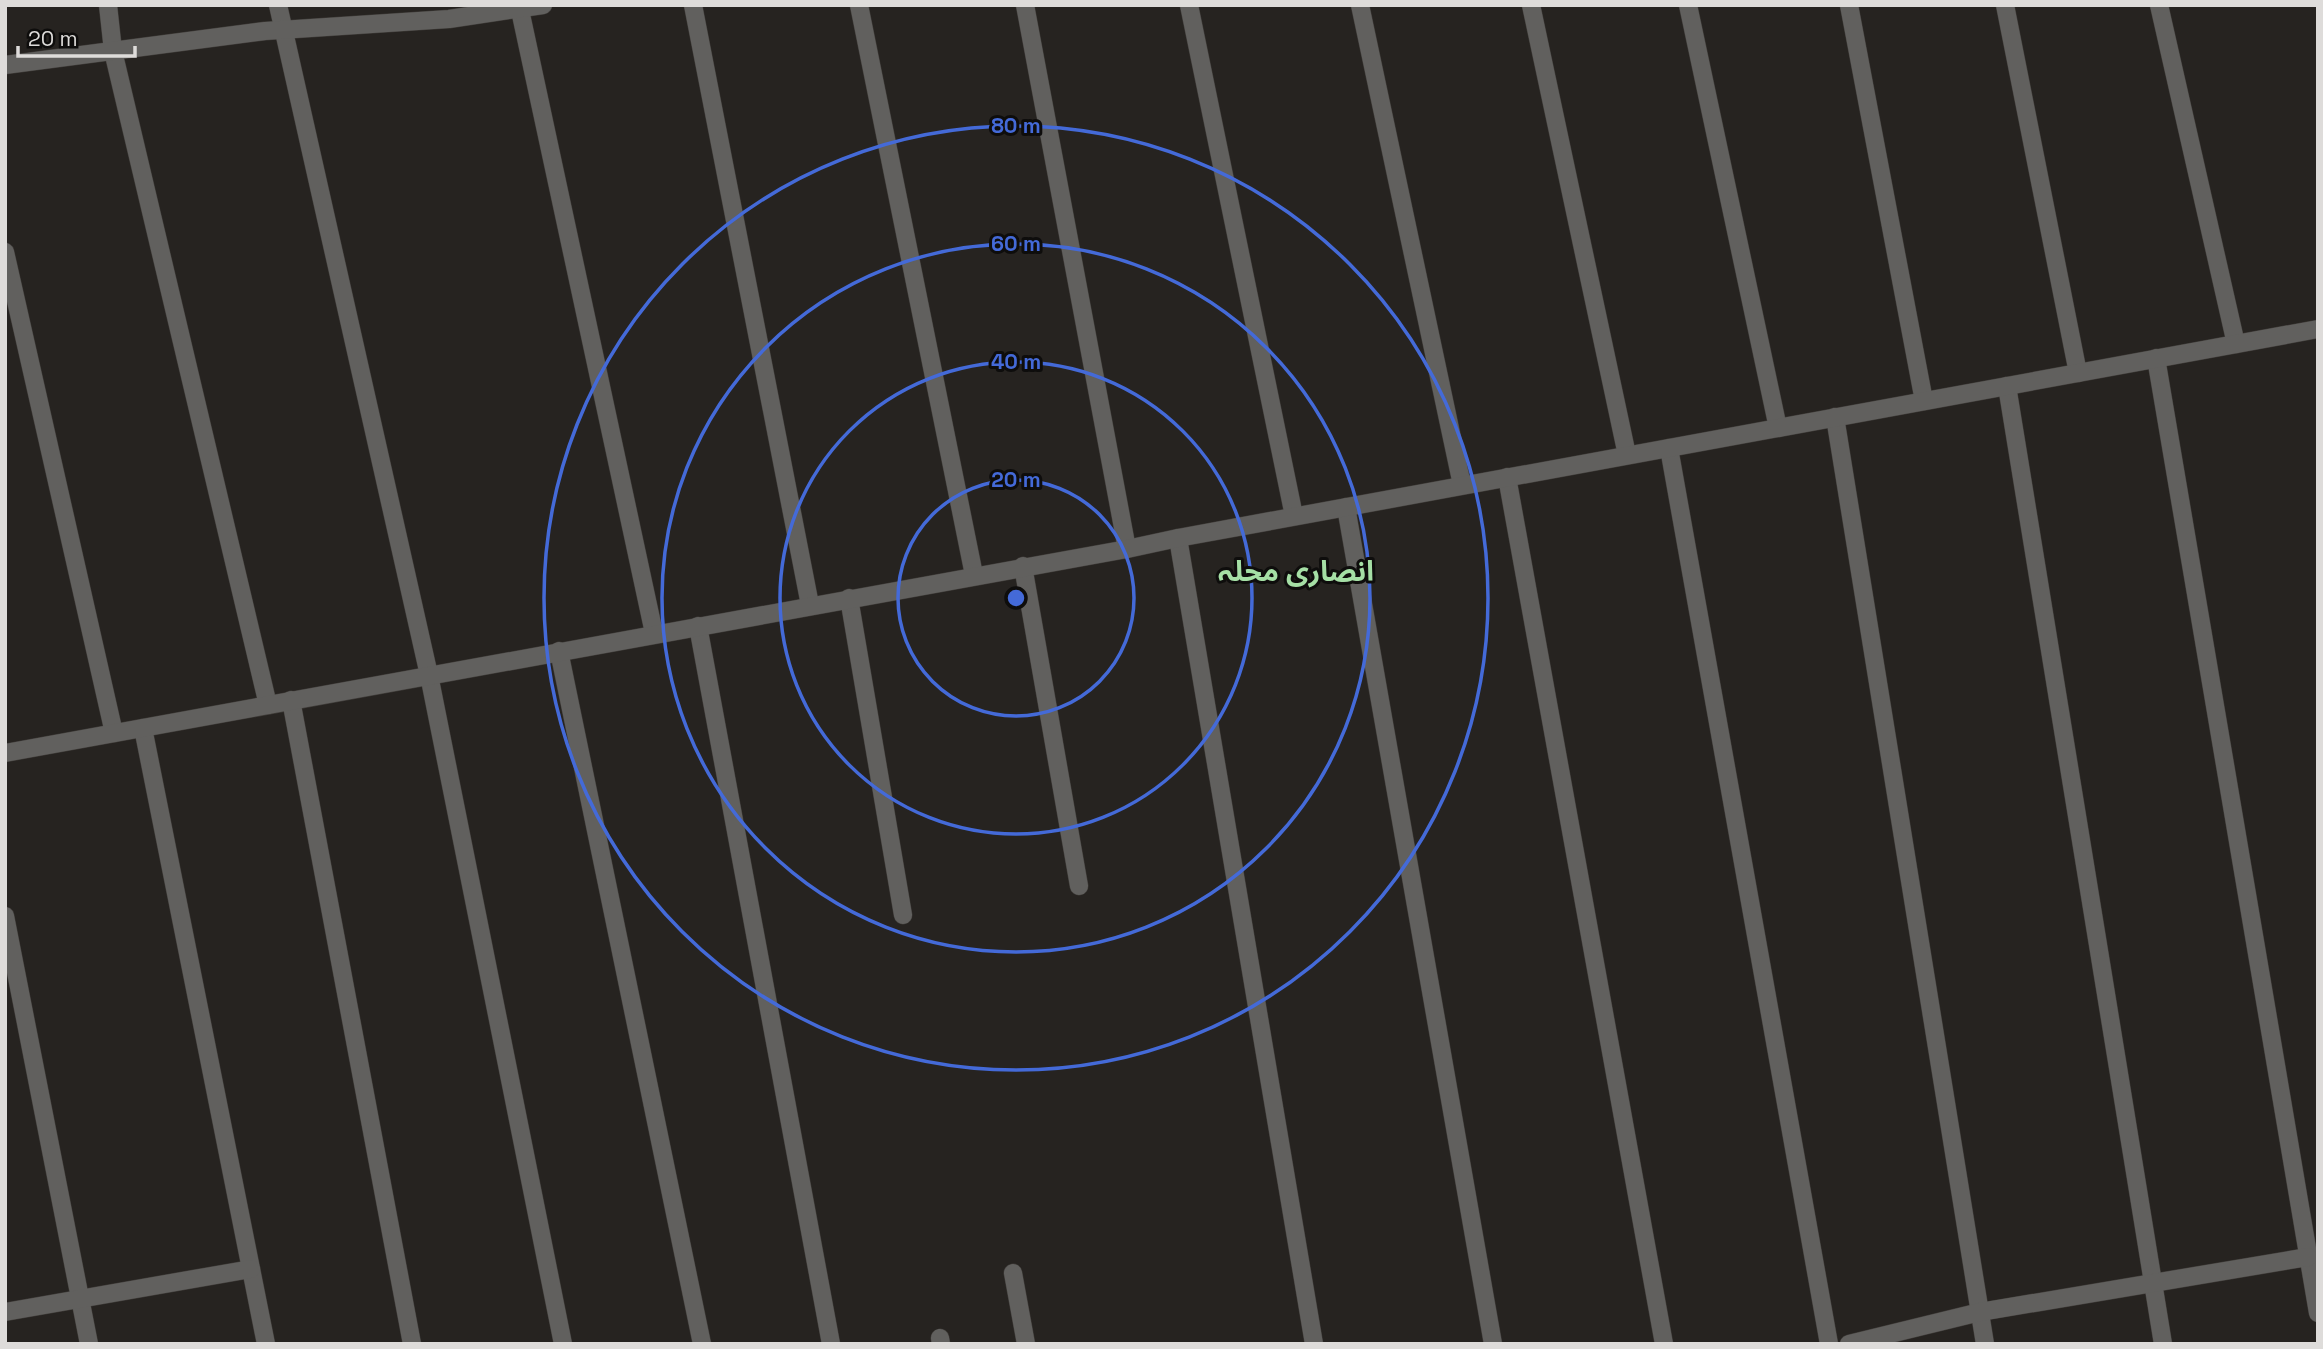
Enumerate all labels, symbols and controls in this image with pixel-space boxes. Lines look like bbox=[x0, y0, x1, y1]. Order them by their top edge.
scale bar bbox=[18, 14, 135, 58]
text: 20 m bbox=[28, 25, 78, 52]
text: 80 m bbox=[991, 112, 1041, 139]
text: 60 m bbox=[991, 230, 1041, 257]
text: 40 m bbox=[991, 348, 1041, 375]
text: 20 m bbox=[991, 466, 1041, 493]
district label: انصاری محلہ bbox=[1218, 553, 1374, 589]
centre of rings bbox=[1004, 586, 1028, 610]

